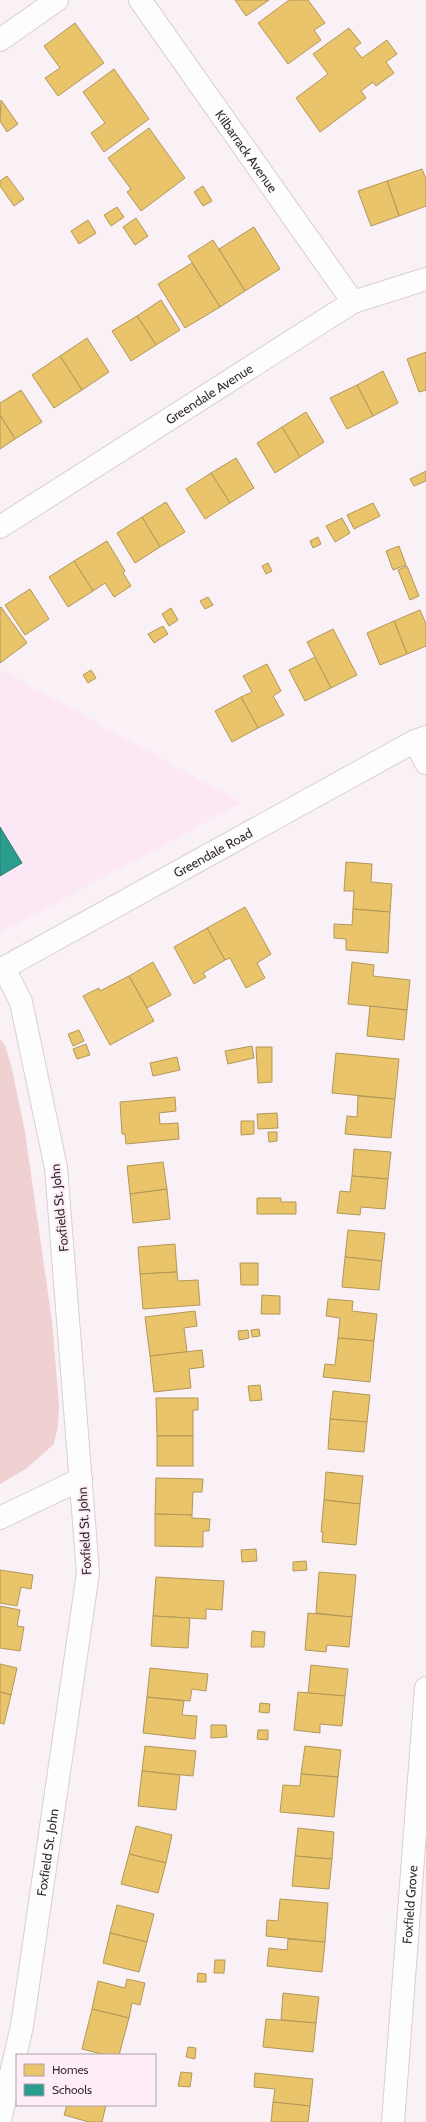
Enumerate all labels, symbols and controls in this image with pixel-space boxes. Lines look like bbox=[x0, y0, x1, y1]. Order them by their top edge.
street label: Kilbarrack Avenue bbox=[212, 107, 281, 196]
street label: Greendale Avenue bbox=[162, 360, 256, 427]
street label: Greendale Road bbox=[171, 824, 255, 881]
street label: Foxfield St. John bbox=[46, 1163, 72, 1253]
street label: Foxfield St. John bbox=[74, 1487, 94, 1575]
street label: Foxfield St. John bbox=[33, 1808, 62, 1897]
street label: Foxfield Grove bbox=[399, 1864, 421, 1945]
legend bbox=[16, 2054, 156, 2106]
text: Homes bbox=[52, 2062, 89, 2077]
text: Schools bbox=[52, 2082, 92, 2097]

